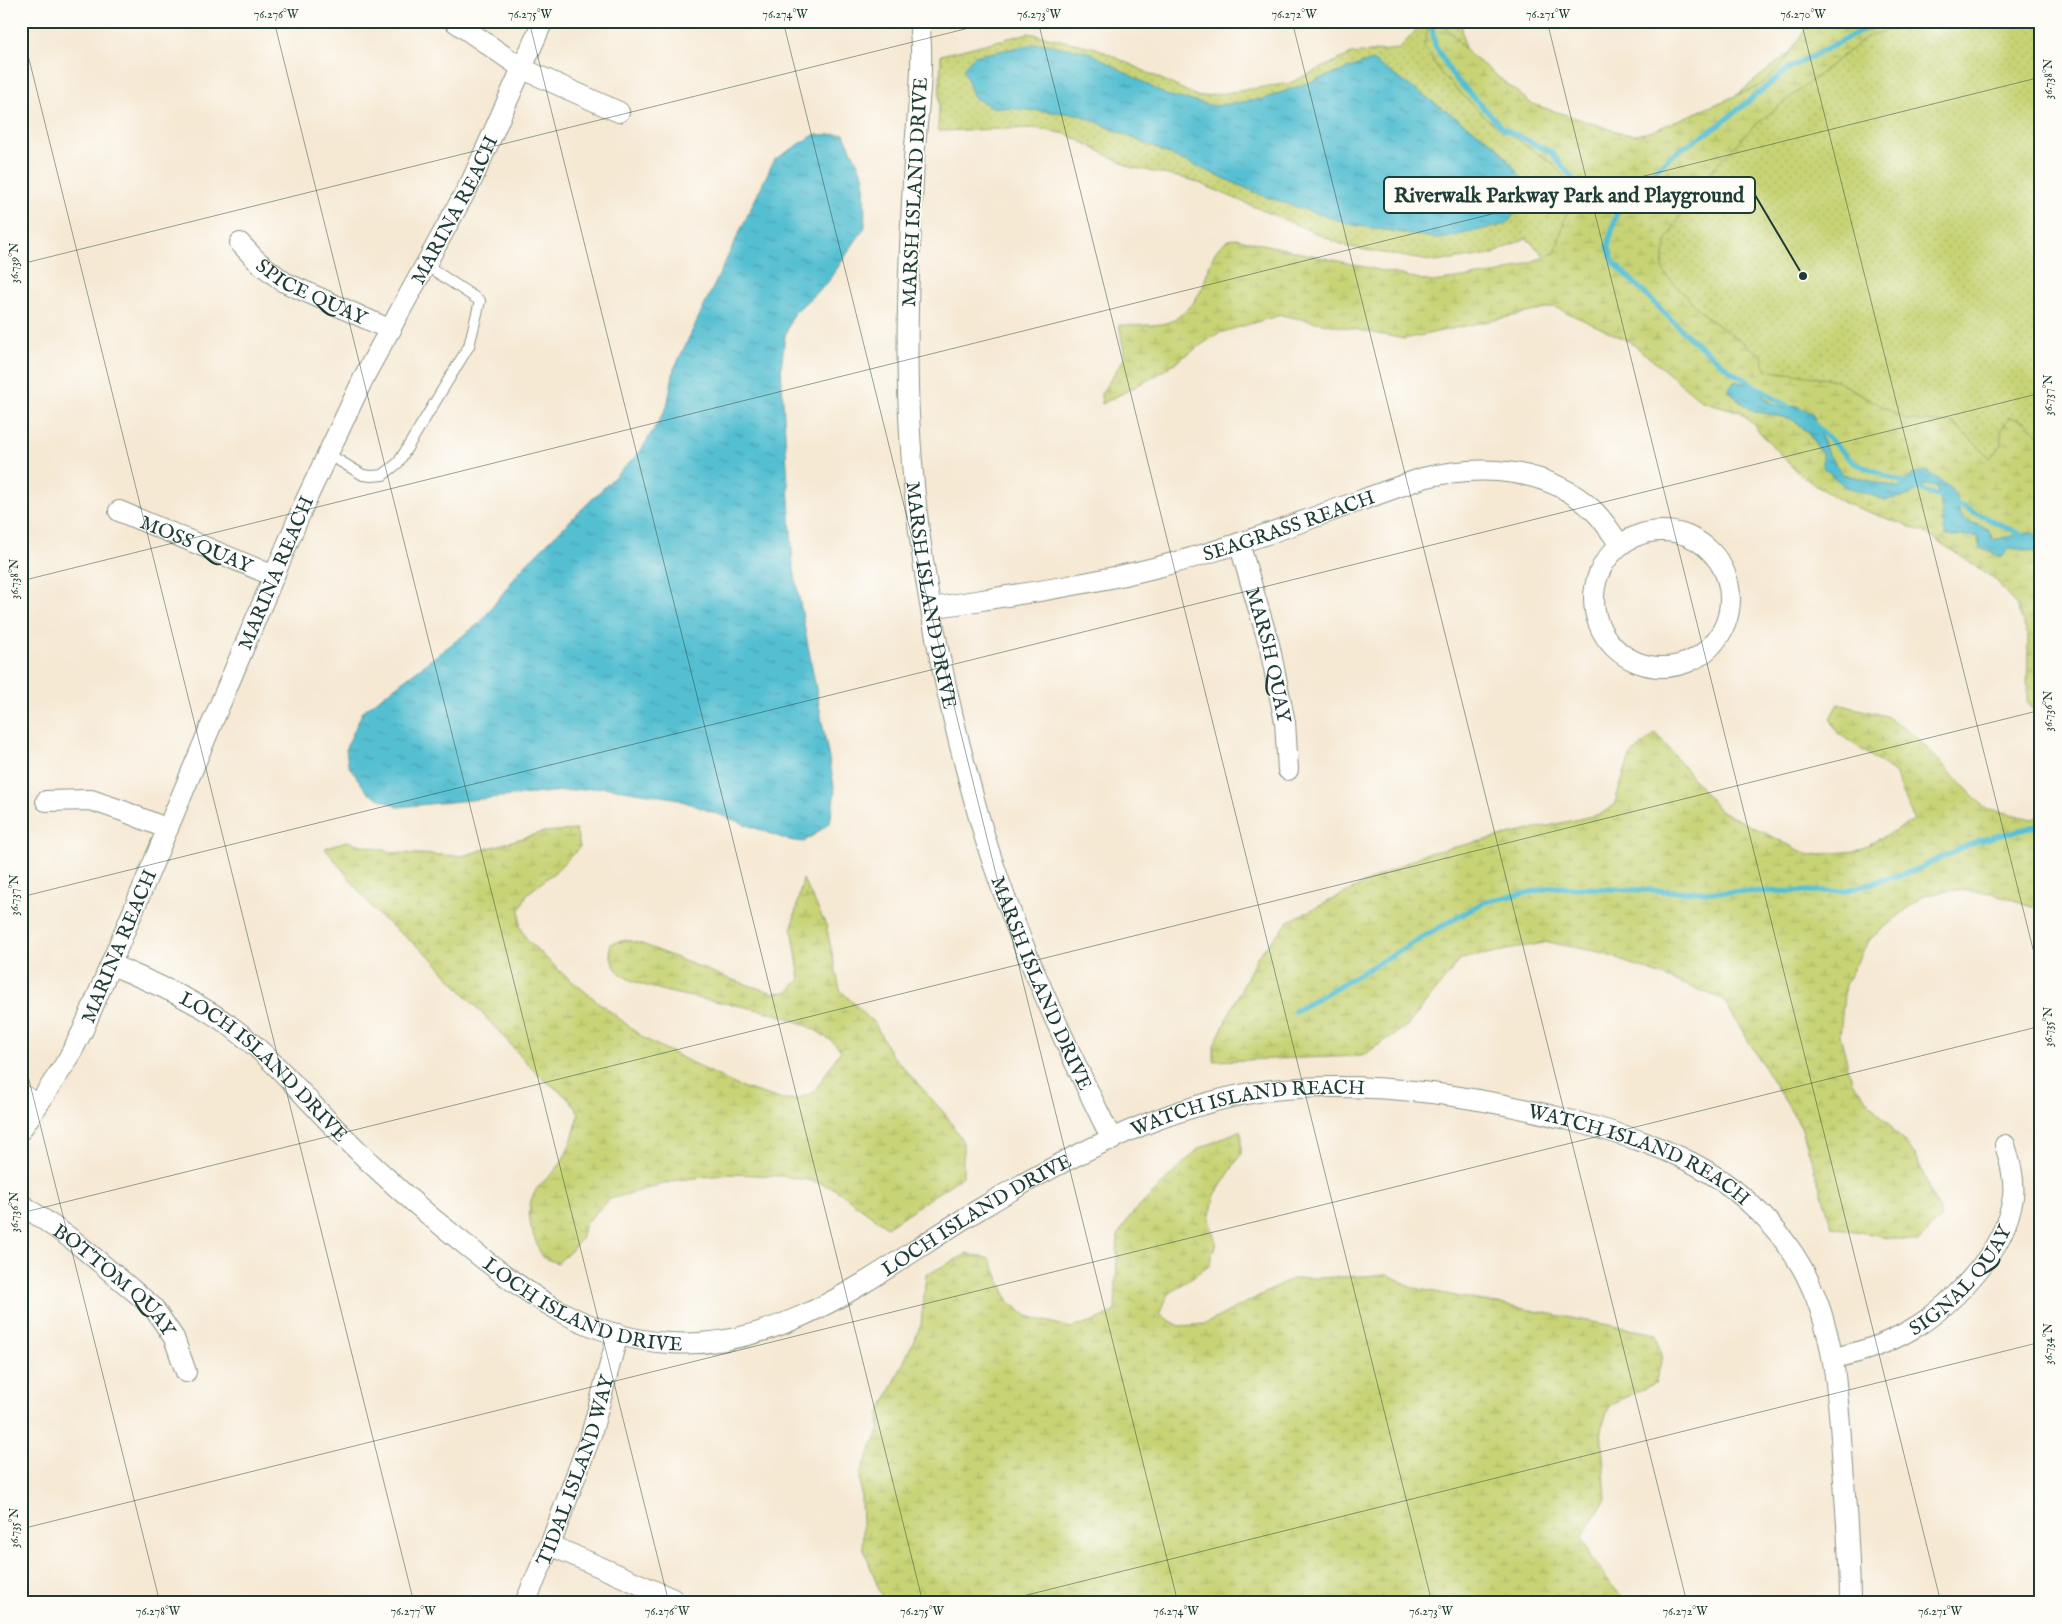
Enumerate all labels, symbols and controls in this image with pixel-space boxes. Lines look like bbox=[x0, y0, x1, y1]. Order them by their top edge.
text: 76.276°W bbox=[254, 7, 299, 22]
text: 76.275°W bbox=[508, 7, 553, 22]
text: 76.274°W bbox=[762, 7, 808, 22]
text: 76.273°W bbox=[1017, 7, 1062, 22]
text: 76.272°W bbox=[1271, 7, 1317, 22]
text: 76.271°W bbox=[1526, 7, 1571, 22]
text: 76.270°W bbox=[1780, 7, 1826, 22]
text: 36.738°N bbox=[2041, 58, 2056, 99]
street label: MARSH ISLAND DRIVE bbox=[897, 76, 934, 308]
street label: MARINA REACH bbox=[406, 132, 504, 289]
callout: Riverwalk Parkway Park and Playground bbox=[1384, 177, 1755, 213]
text: Riverwalk Parkway Park and Playground bbox=[1394, 183, 1745, 210]
text: 36.739°N bbox=[7, 242, 22, 284]
street label: SPICE QUAY bbox=[250, 254, 372, 332]
text: 36.737°N bbox=[2041, 374, 2056, 416]
street label: MARSH ISLAND DRIVE bbox=[900, 480, 962, 711]
street label: SEAGRASS REACH bbox=[1200, 485, 1379, 568]
street label: MARINA REACH bbox=[233, 492, 320, 654]
street label: MOSS QUAY bbox=[136, 510, 257, 580]
text: 36.738°N bbox=[7, 558, 22, 599]
street label: MARSH QUAY bbox=[1239, 585, 1296, 726]
text: 36.736°N bbox=[2041, 690, 2056, 731]
street label: MARINA REACH bbox=[76, 866, 163, 1027]
street label: MARSH ISLAND DRIVE bbox=[984, 873, 1097, 1095]
text: 36.737°N bbox=[7, 874, 22, 916]
street label: LOCH ISLAND DRIVE bbox=[175, 987, 353, 1148]
text: 36.735°N bbox=[2041, 1006, 2056, 1047]
street label: WATCH ISLAND REACH bbox=[1127, 1076, 1365, 1143]
street label: WATCH ISLAND REACH bbox=[1525, 1099, 1755, 1212]
street label: LOCH ISLAND DRIVE bbox=[877, 1149, 1076, 1283]
text: 36.736°N bbox=[7, 1191, 22, 1232]
street label: BOTTOM QUAY bbox=[48, 1219, 181, 1343]
street label: SIGNAL QUAY bbox=[1905, 1220, 2018, 1342]
street label: LOCH ISLAND DRIVE bbox=[478, 1252, 683, 1358]
text: 36.734°N bbox=[2041, 1323, 2056, 1365]
street label: TIDAL ISLAND WAY bbox=[531, 1371, 621, 1570]
text: 36.735°N bbox=[7, 1507, 22, 1548]
text: 76.278°W bbox=[136, 1604, 181, 1619]
text: 76.277°W bbox=[390, 1604, 436, 1619]
text: 76.276°W bbox=[645, 1604, 690, 1619]
text: 76.275°W bbox=[900, 1604, 945, 1619]
text: 76.274°W bbox=[1153, 1604, 1199, 1619]
text: 76.273°W bbox=[1409, 1604, 1454, 1619]
text: 76.272°W bbox=[1662, 1604, 1708, 1619]
text: 76.271°W bbox=[1918, 1604, 1963, 1619]

